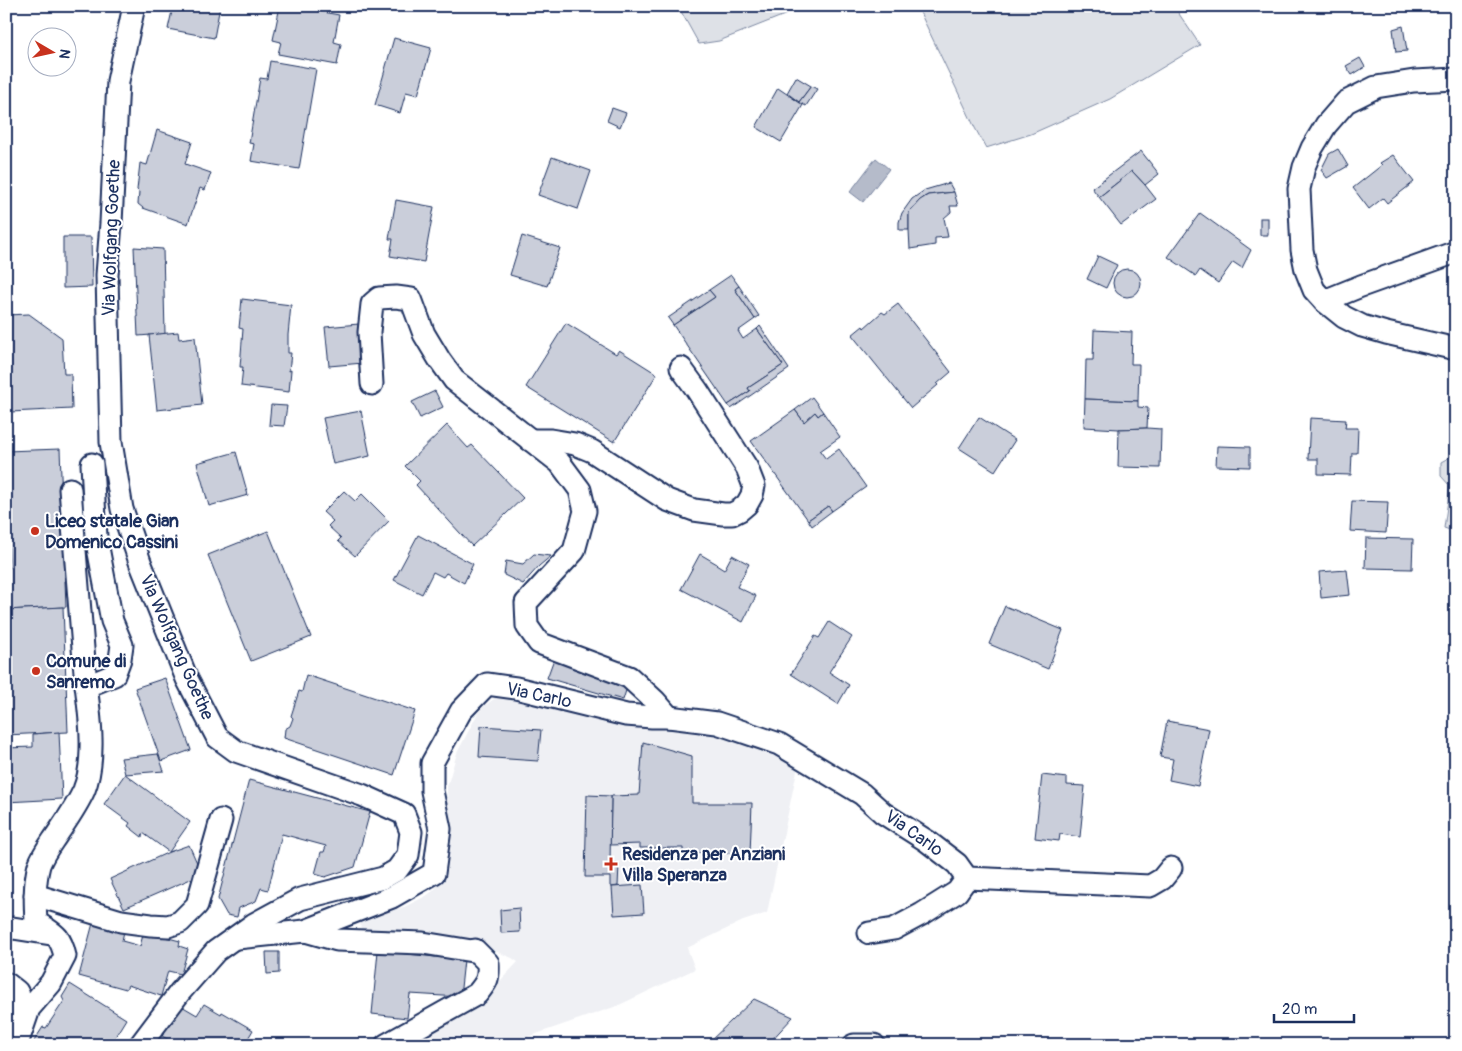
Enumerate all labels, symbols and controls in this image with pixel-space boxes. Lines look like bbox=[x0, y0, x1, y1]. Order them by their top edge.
north arrow bbox=[28, 28, 78, 78]
text: N bbox=[55, 48, 73, 60]
street label: Via Wolfgang Goethe bbox=[97, 159, 126, 317]
place label: Liceo statale Gian Domenico Cassini bbox=[45, 510, 179, 554]
marker: Liceo statale Gian Domenico Cassini bbox=[29, 525, 41, 537]
street label: Via Wolfgang Goethe bbox=[134, 571, 219, 724]
place label: Comune di Sanremo bbox=[46, 650, 126, 694]
marker: Comune di Sanremo bbox=[30, 665, 42, 677]
street label: Via Carlo bbox=[504, 677, 574, 714]
street label: Via Carlo bbox=[880, 805, 948, 862]
place label: Residenza per Anziani Villa Speranza bbox=[622, 843, 785, 887]
marker: Residenza per Anziani Villa Speranza bbox=[604, 857, 618, 871]
scale bar bbox=[1274, 991, 1354, 1023]
text: 20 m bbox=[1282, 1000, 1317, 1019]

